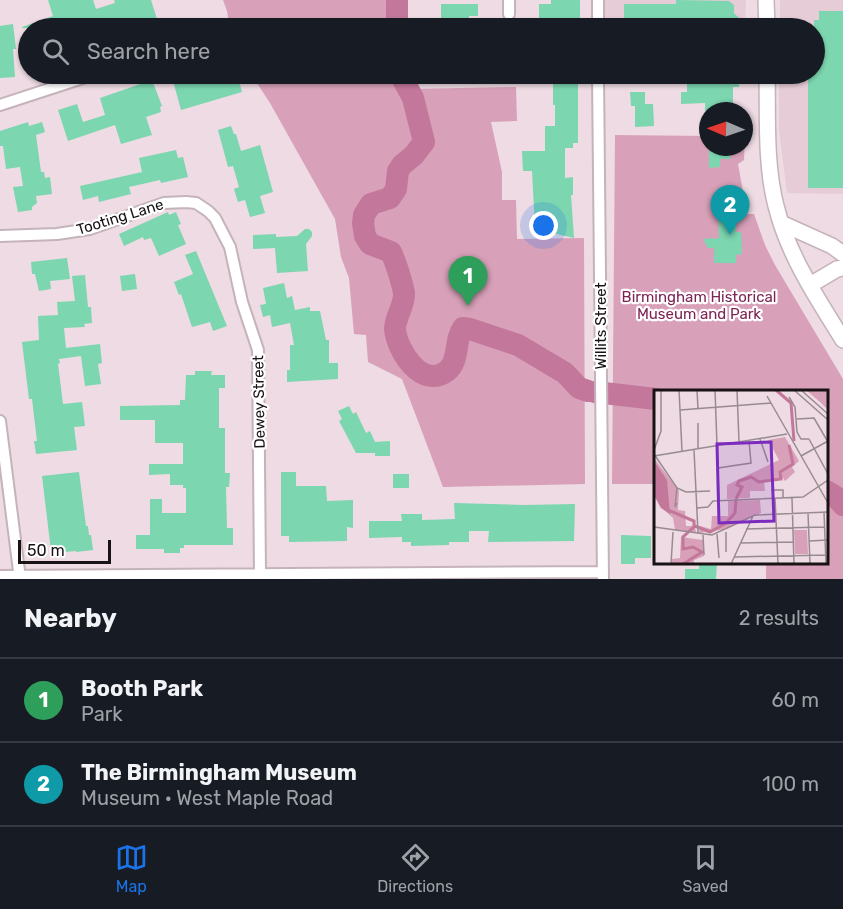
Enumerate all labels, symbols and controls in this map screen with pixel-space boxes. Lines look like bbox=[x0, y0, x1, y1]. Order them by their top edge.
search box bbox=[18, 18, 825, 84]
icon: search bbox=[39, 35, 72, 68]
text: Search here bbox=[87, 38, 210, 65]
north arrow bbox=[699, 102, 753, 156]
pin: 2 bbox=[710, 186, 750, 235]
street label: Tooting Lane bbox=[74, 195, 166, 239]
your location bbox=[529, 211, 558, 240]
pin: 1 bbox=[448, 256, 488, 306]
street label: Willits Street bbox=[592, 282, 610, 370]
park label: Birmingham Historical Museum and Park bbox=[622, 288, 776, 323]
street label: Dewey Street bbox=[249, 355, 269, 449]
inset map bbox=[654, 390, 828, 564]
scale bar bbox=[18, 537, 111, 564]
text: 50 m bbox=[27, 541, 65, 560]
text: Nearby bbox=[24, 603, 117, 634]
text: 2 results bbox=[739, 606, 819, 630]
text: Booth Park bbox=[81, 675, 203, 702]
text: 1 bbox=[39, 688, 48, 712]
text: 60 m bbox=[772, 688, 819, 712]
text: Park bbox=[81, 702, 123, 726]
text: The Birmingham Museum bbox=[81, 759, 357, 786]
text: 2 bbox=[37, 772, 50, 796]
text: 100 m bbox=[762, 772, 819, 796]
text: Museum · West Maple Road bbox=[81, 786, 333, 810]
tab: Map bbox=[115, 841, 148, 896]
tab: Directions bbox=[377, 841, 453, 896]
tab: Saved bbox=[683, 841, 728, 896]

